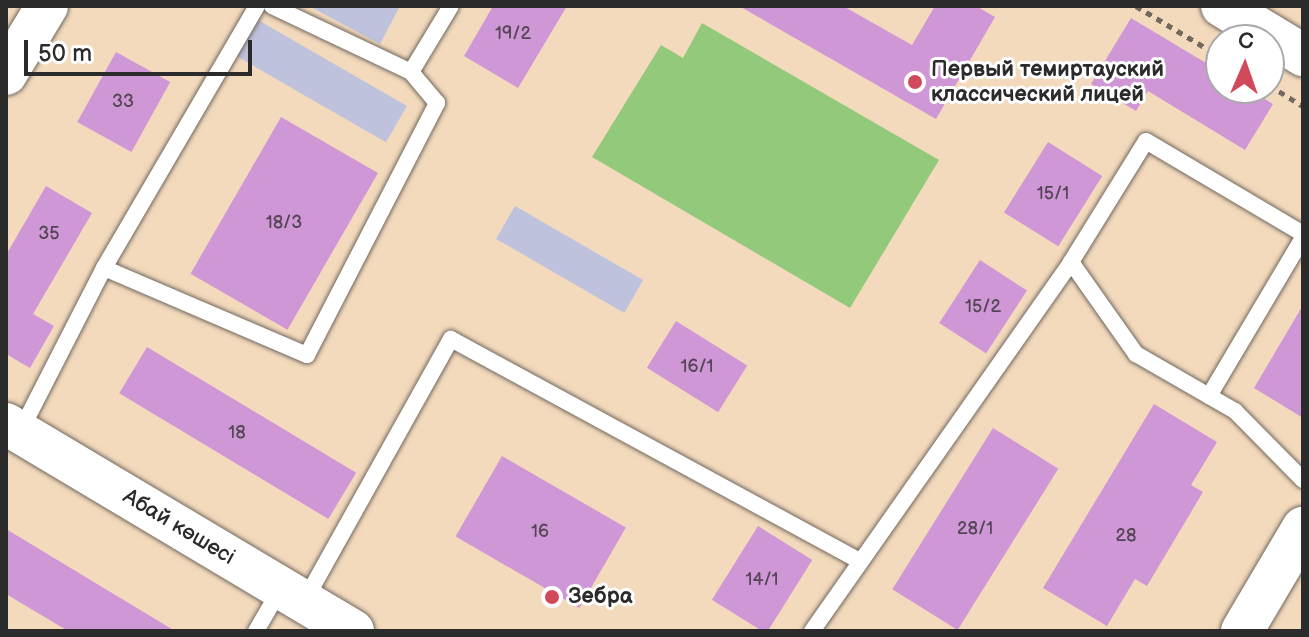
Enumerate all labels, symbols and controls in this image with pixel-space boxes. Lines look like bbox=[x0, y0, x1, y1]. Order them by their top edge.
house number: 19/2 bbox=[495, 23, 531, 45]
scale bar bbox=[28, 24, 256, 74]
north arrow bbox=[1205, 24, 1285, 104]
text: С bbox=[1238, 28, 1254, 55]
text: 50 m bbox=[38, 39, 92, 68]
place label: Первый темиртауский классический лицей bbox=[931, 56, 1164, 108]
marker: Первый темиртауский классический лицей bbox=[906, 73, 924, 91]
house number: 33 bbox=[112, 91, 134, 113]
house number: 15/1 bbox=[1037, 183, 1069, 205]
house number: 18/3 bbox=[266, 212, 302, 234]
house number: 35 bbox=[38, 223, 60, 245]
house number: 15/2 bbox=[965, 296, 1001, 318]
house number: 16/1 bbox=[680, 356, 714, 378]
house number: 18 bbox=[228, 422, 246, 444]
street label: Абай көшесі bbox=[118, 483, 240, 571]
house number: 28/1 bbox=[957, 518, 993, 540]
house number: 16 bbox=[531, 521, 549, 543]
house number: 28 bbox=[1115, 525, 1137, 547]
house number: 14/1 bbox=[745, 569, 779, 591]
place label: Зебра bbox=[568, 584, 632, 610]
marker: Зебра bbox=[543, 588, 561, 606]

